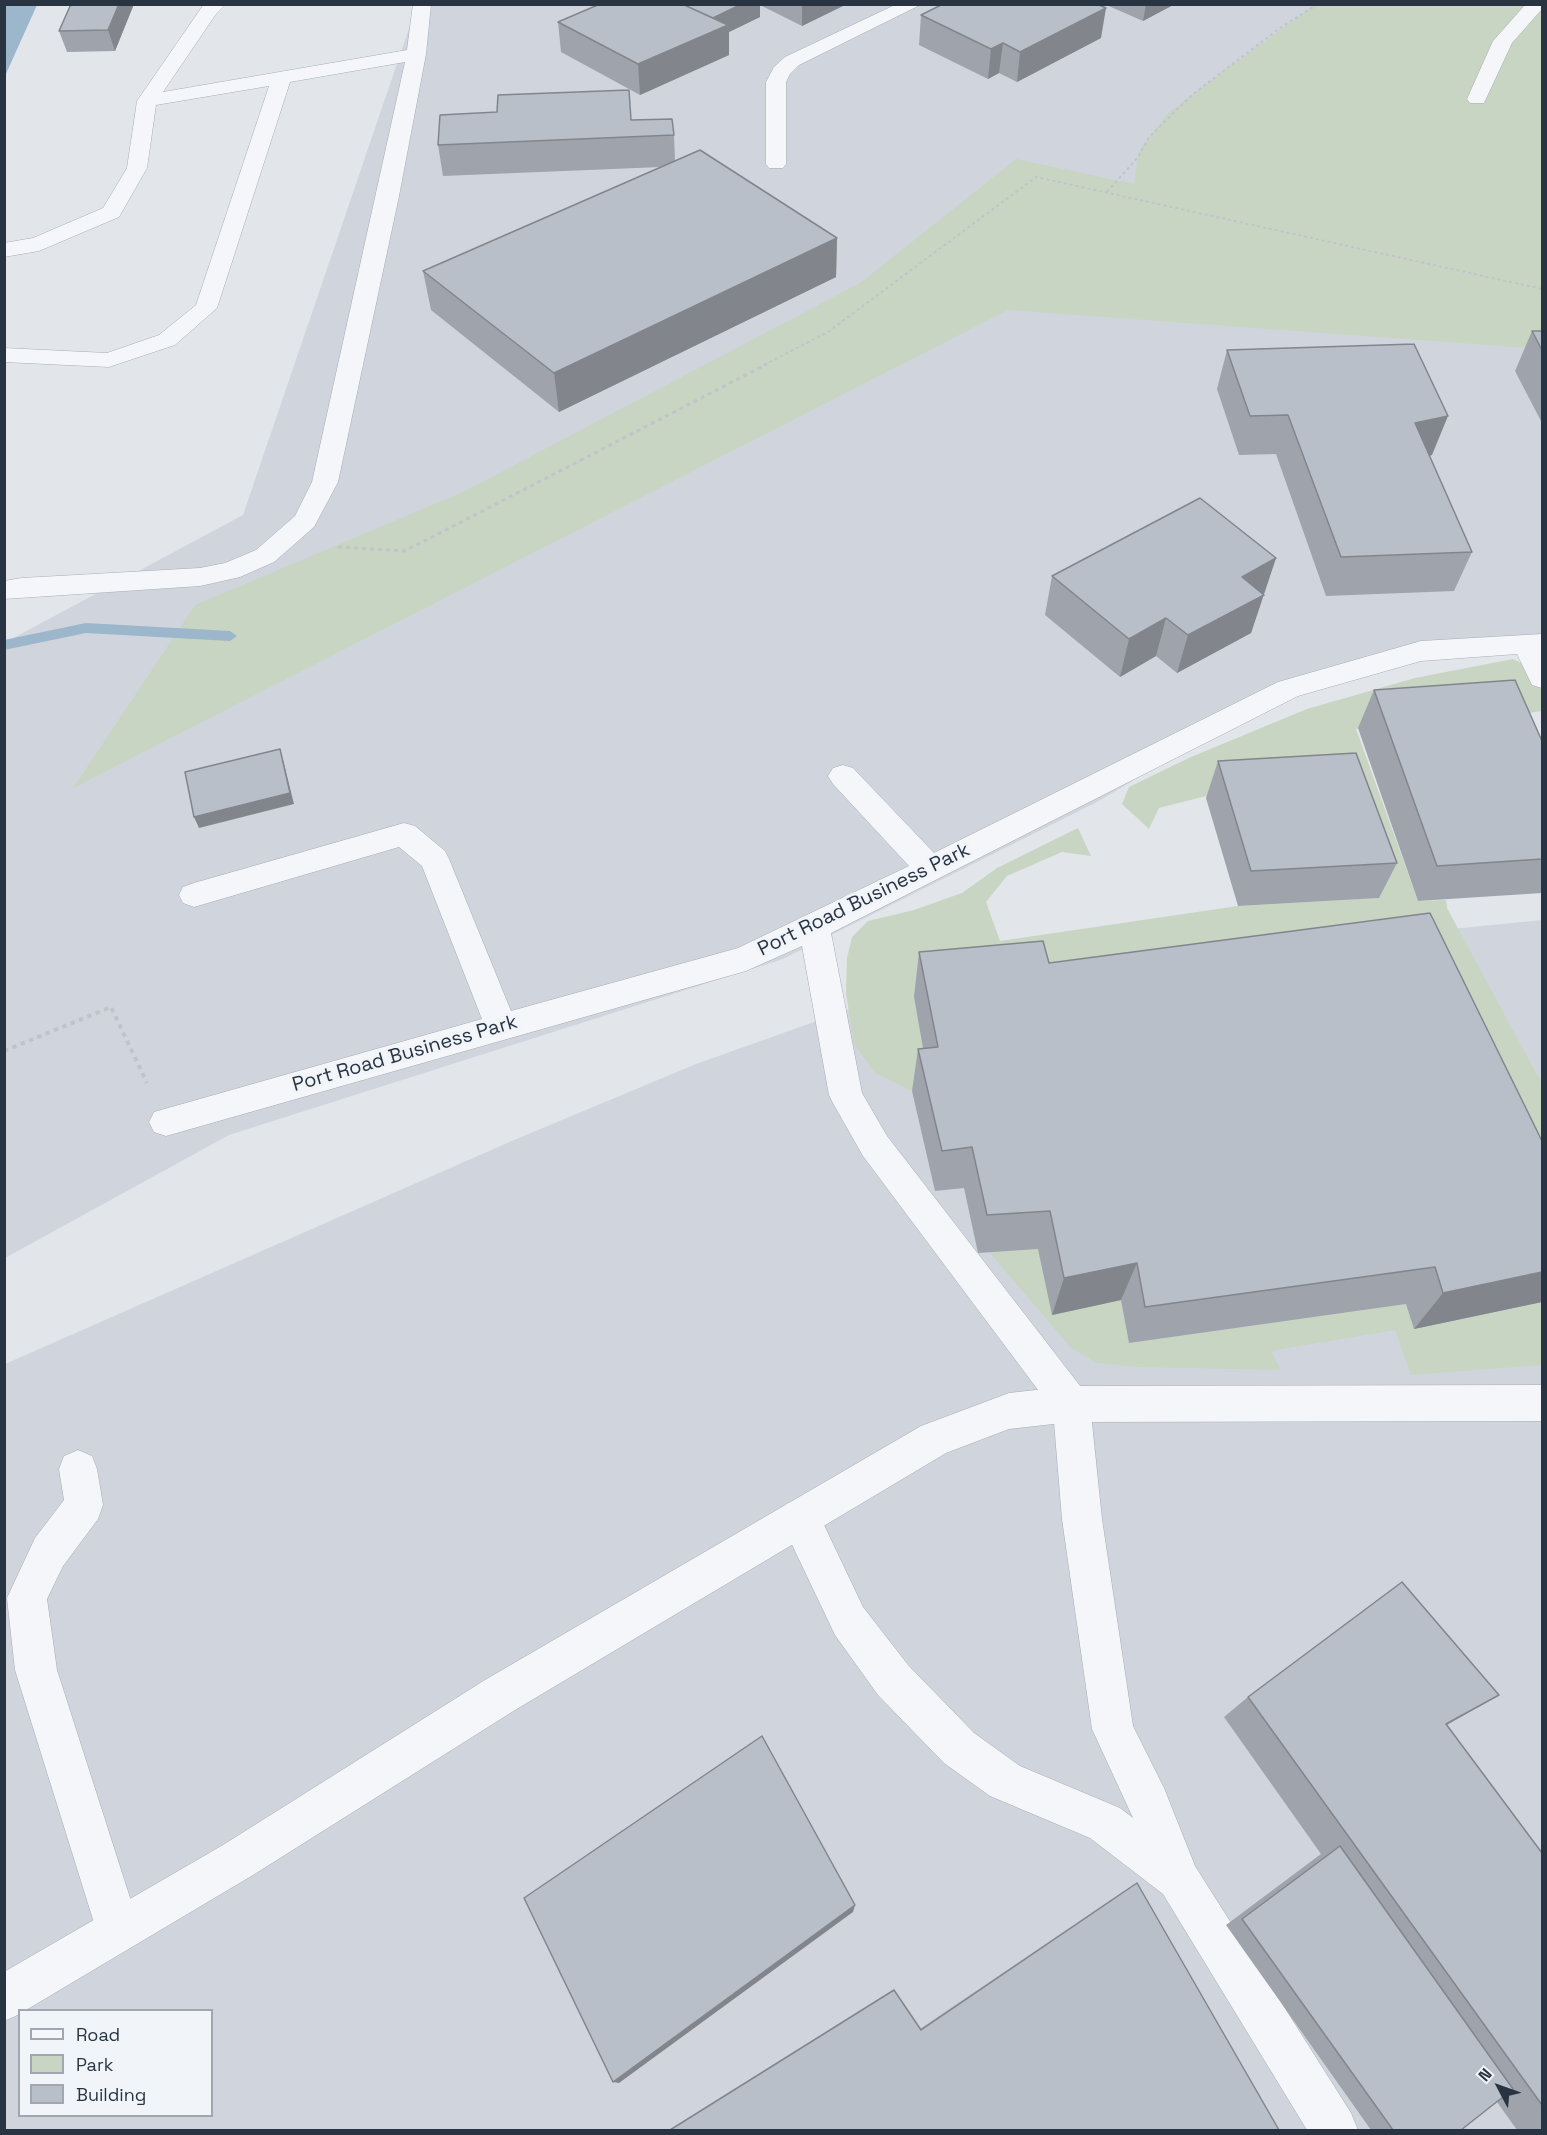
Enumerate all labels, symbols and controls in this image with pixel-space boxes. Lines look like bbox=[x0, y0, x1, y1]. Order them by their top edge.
street label: Port Road Business Park bbox=[754, 838, 974, 962]
street label: Port Road Business Park bbox=[290, 1010, 520, 1098]
legend bbox=[18, 2009, 213, 2117]
text: Road bbox=[76, 2023, 120, 2046]
text: Park bbox=[76, 2053, 113, 2076]
north arrow bbox=[1469, 2057, 1529, 2117]
text: N bbox=[1474, 2064, 1496, 2086]
text: Building bbox=[76, 2083, 146, 2106]

